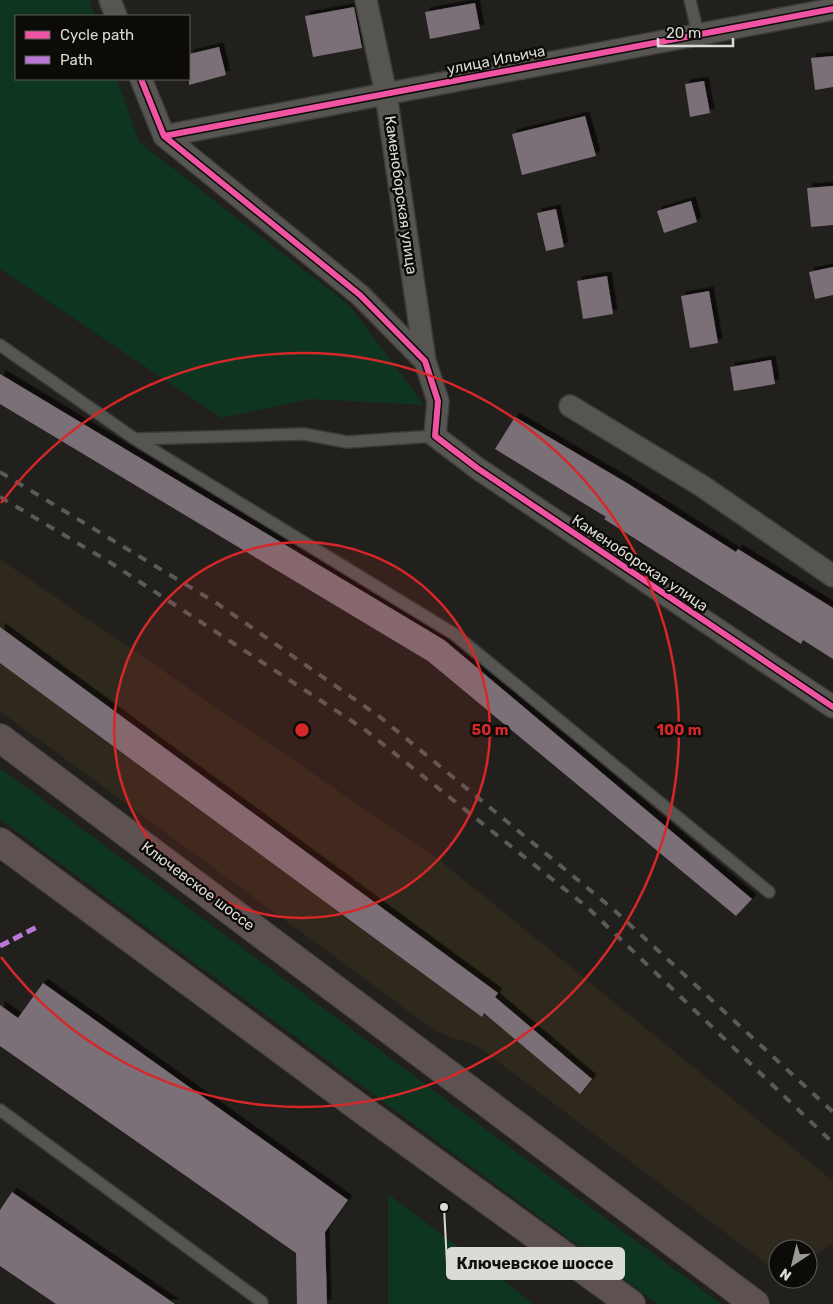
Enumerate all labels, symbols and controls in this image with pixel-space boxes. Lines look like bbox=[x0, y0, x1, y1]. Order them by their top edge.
legend bbox=[15, 15, 190, 80]
scale bar bbox=[658, 15, 733, 47]
text: 20 m bbox=[666, 24, 701, 42]
text: Cycle path bbox=[60, 26, 134, 44]
street label: улица Ильича bbox=[445, 42, 547, 78]
text: Path bbox=[60, 51, 93, 69]
street label: Каменоборская улица bbox=[381, 114, 421, 276]
street label: Каменоборская улица bbox=[569, 511, 711, 615]
centre of rings bbox=[293, 721, 311, 739]
text: 50 m bbox=[472, 721, 508, 739]
text: 100 m bbox=[657, 721, 701, 739]
street label: Ключевское шоссе bbox=[138, 837, 258, 935]
north arrow bbox=[768, 1239, 818, 1289]
callout: Ключевское шоссе bbox=[447, 1248, 624, 1279]
text: Ключевское шоссе bbox=[457, 1254, 613, 1273]
text: N bbox=[777, 1264, 795, 1284]

